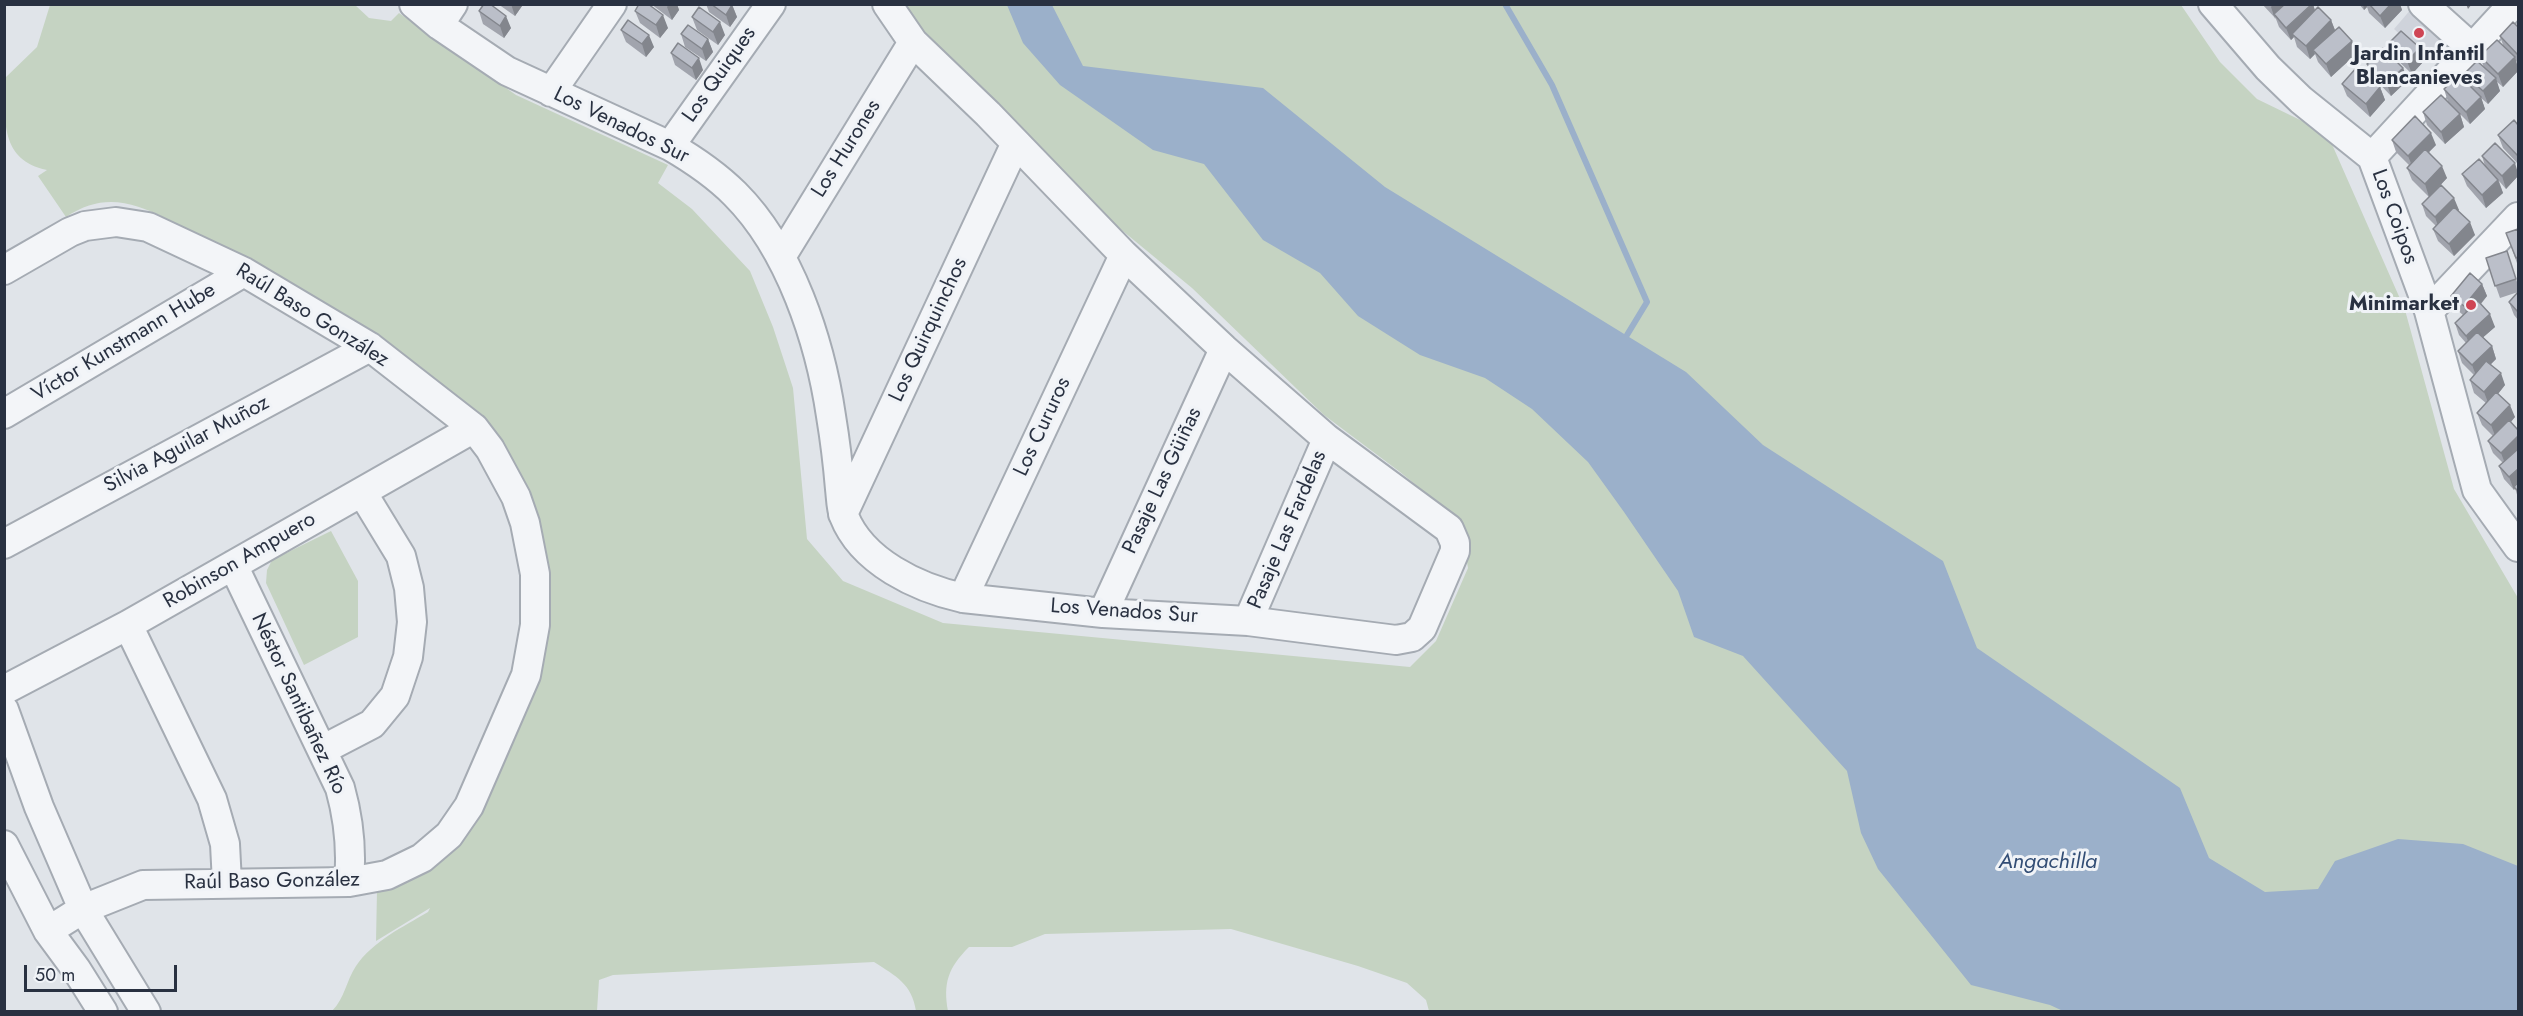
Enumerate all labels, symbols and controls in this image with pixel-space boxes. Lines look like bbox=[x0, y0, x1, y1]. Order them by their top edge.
street label: Los Quiques bbox=[678, 22, 762, 128]
marker: Jardin Infantil Blancanieves bbox=[2412, 26, 2426, 40]
place label: Jardin Infantil Blancanieves bbox=[2353, 42, 2485, 92]
street label: Los Venados Sur bbox=[549, 82, 693, 170]
street label: Los Hurones bbox=[807, 96, 887, 202]
street label: Los Coipos bbox=[2365, 166, 2423, 268]
street label: Los Quirquinchos bbox=[885, 254, 973, 406]
street label: Raúl Baso González bbox=[231, 259, 393, 373]
street label: Víctor Kunstmann Hube bbox=[28, 278, 220, 408]
place label: Minimarket bbox=[2349, 292, 2459, 318]
marker: Minimarket bbox=[2464, 298, 2478, 312]
street label: Los Cururos bbox=[1009, 374, 1077, 480]
street label: Silvia Aguilar Muñoz bbox=[100, 391, 274, 499]
street label: Pasaje Las Güiñas bbox=[1118, 404, 1208, 558]
street label: Pasaje Las Fardelas bbox=[1243, 447, 1333, 613]
street label: Robinson Ampuero bbox=[160, 507, 320, 615]
street label: Los Venados Sur bbox=[1049, 594, 1199, 630]
street label: Néstor Santibañez Río bbox=[245, 609, 351, 799]
water label: Angachilla bbox=[1999, 850, 2097, 876]
street label: Raúl Baso González bbox=[184, 868, 360, 896]
scale bar bbox=[27, 953, 180, 991]
text: 50 m bbox=[35, 962, 75, 988]

